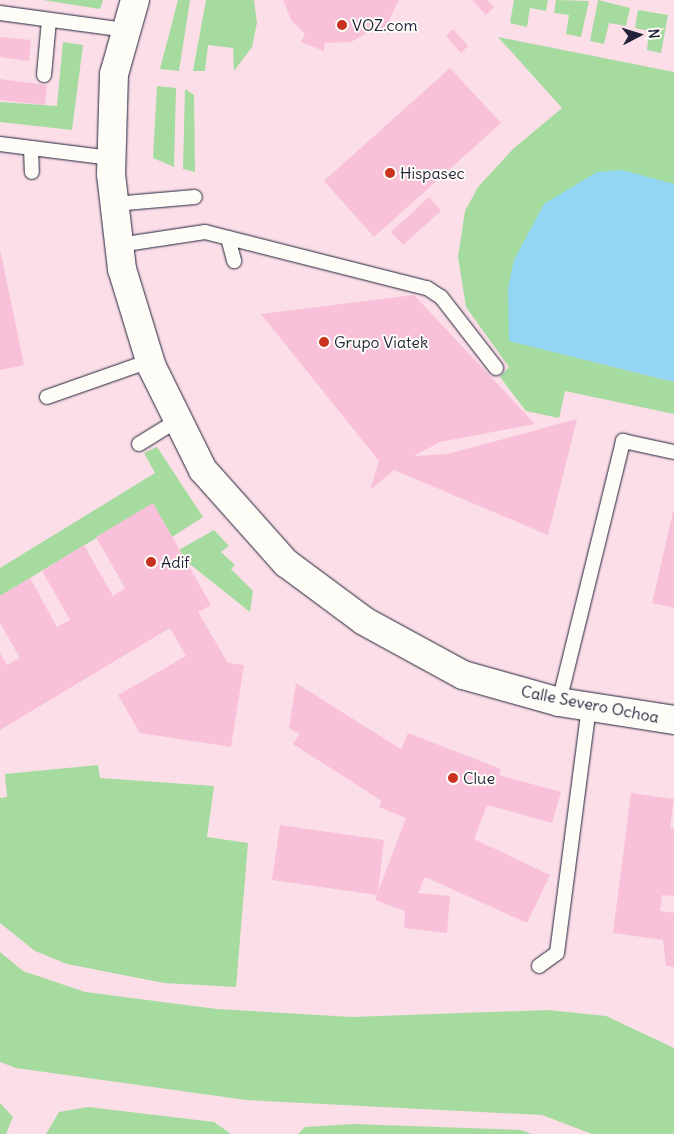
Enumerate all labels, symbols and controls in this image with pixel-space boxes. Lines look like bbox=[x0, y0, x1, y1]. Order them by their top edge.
north arrow bbox=[614, 10, 664, 60]
place label: VOZ.com bbox=[352, 15, 417, 35]
marker: VOZ.com bbox=[336, 19, 348, 31]
text: N bbox=[645, 28, 663, 39]
place label: Hispasec bbox=[400, 163, 465, 183]
marker: Hispasec bbox=[384, 167, 396, 179]
place label: Grupo Viatek bbox=[334, 332, 428, 352]
marker: Grupo Viatek bbox=[318, 336, 330, 348]
place label: Adif bbox=[161, 552, 189, 572]
marker: Adif bbox=[145, 556, 157, 568]
street label: Calle Severo Ochoa bbox=[519, 681, 661, 727]
place label: Clue bbox=[463, 768, 495, 788]
marker: Clue bbox=[447, 772, 459, 784]

